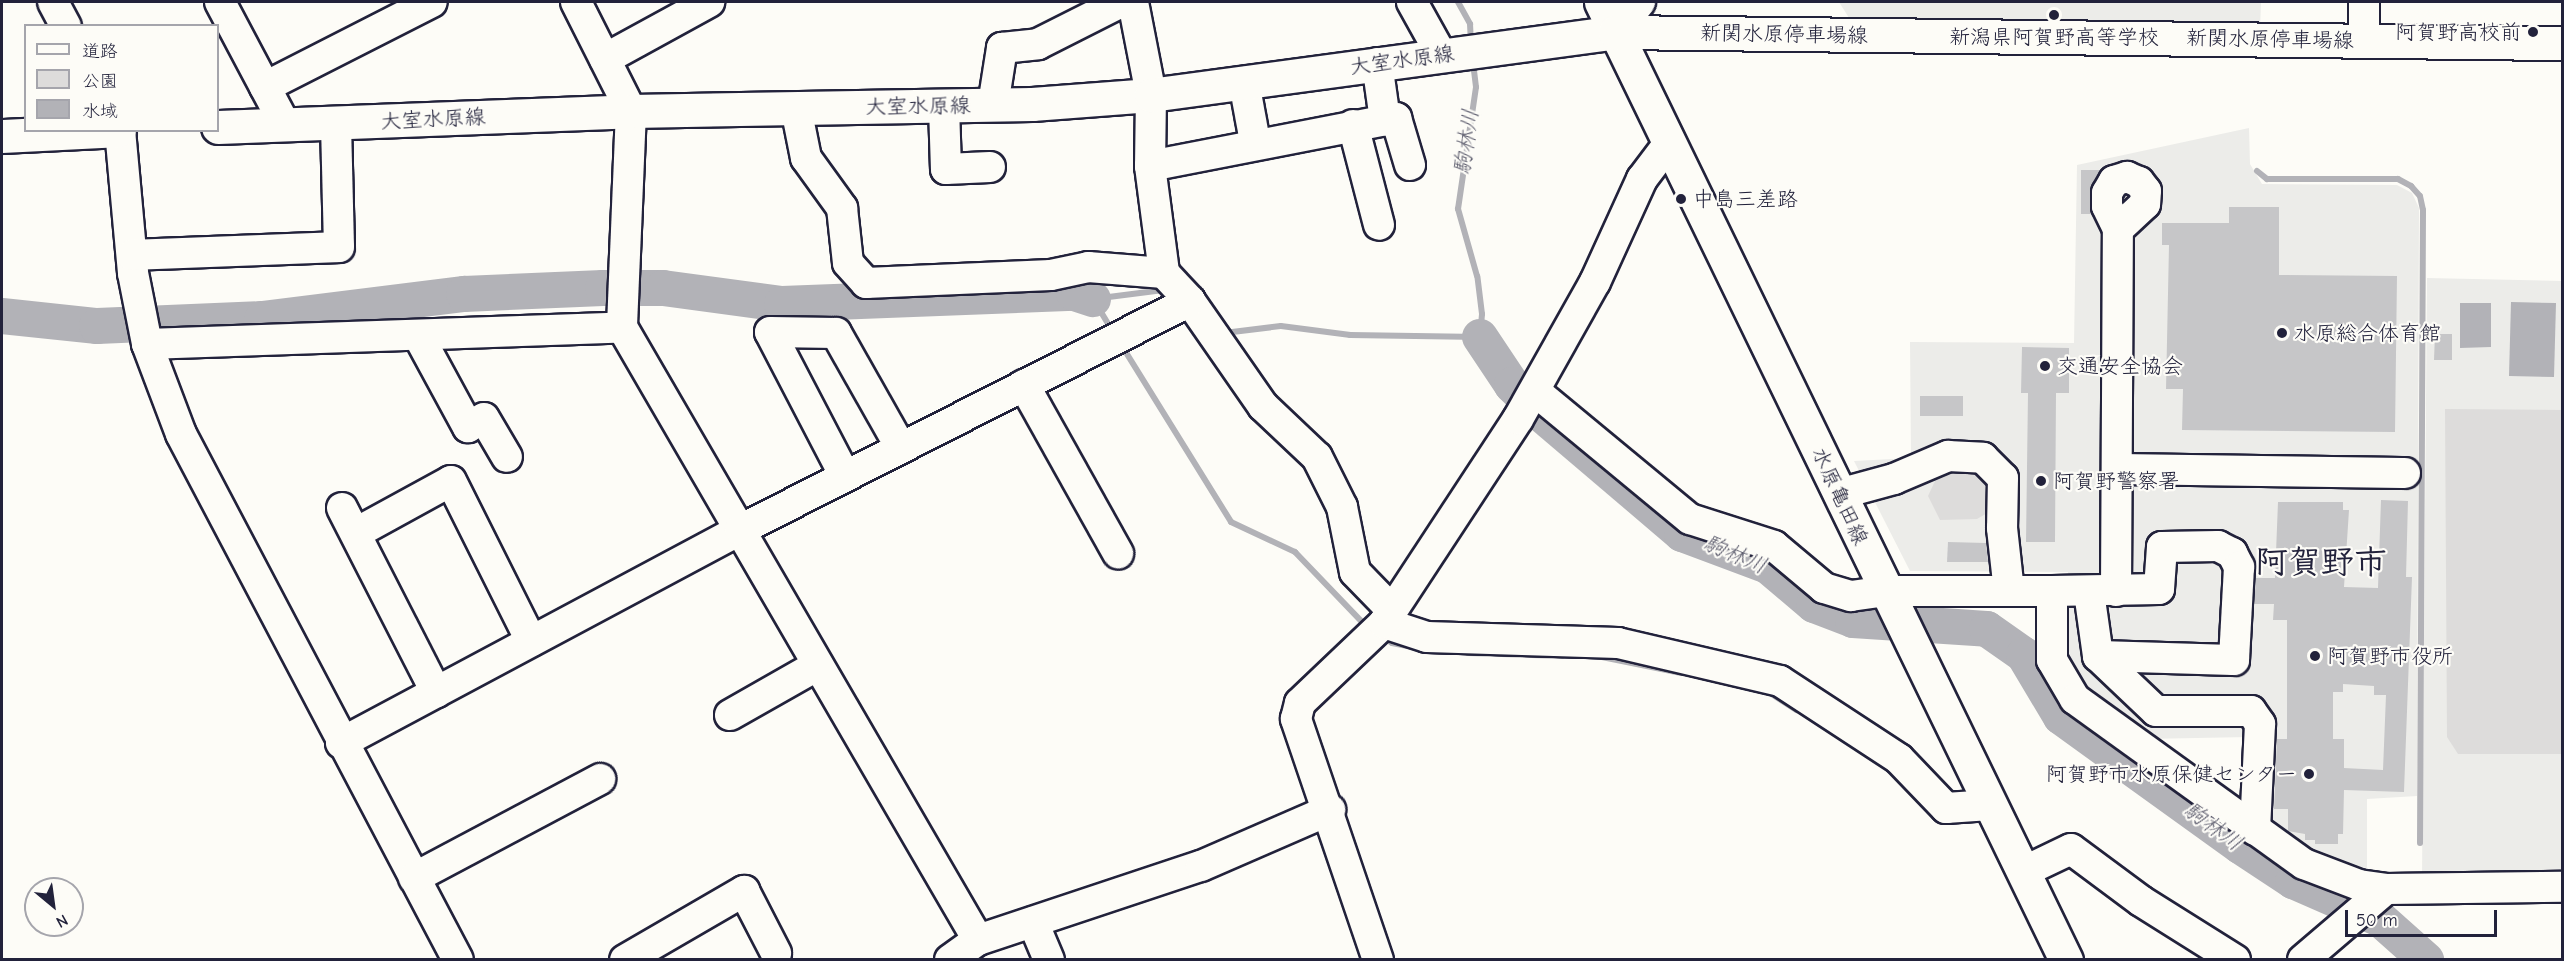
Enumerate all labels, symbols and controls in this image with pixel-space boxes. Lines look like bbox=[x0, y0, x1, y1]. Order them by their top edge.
marker: 新潟県阿賀野高等学校 bbox=[2047, 8, 2061, 22]
place label: 阿賀野高校前 bbox=[2395, 19, 2521, 45]
street label: 新関水原停車場線 bbox=[1700, 20, 1868, 48]
legend bbox=[24, 24, 219, 132]
place label: 新潟県阿賀野高等学校 bbox=[1949, 24, 2159, 50]
street label: 新関水原停車場線 bbox=[2186, 25, 2354, 53]
marker: 阿賀野高校前 bbox=[2526, 25, 2540, 39]
street label: 大室水原線 bbox=[1348, 40, 1456, 80]
text: 道路 bbox=[82, 41, 118, 62]
text: 公園 bbox=[82, 71, 118, 92]
street label: 大室水原線 bbox=[865, 92, 971, 120]
text: 水域 bbox=[82, 101, 118, 122]
street label: 大室水原線 bbox=[380, 104, 486, 134]
water label: 駒林川 bbox=[1449, 107, 1485, 177]
place label: 中島三差路 bbox=[1693, 186, 1798, 212]
marker: 中島三差路 bbox=[1674, 192, 1688, 206]
place label: 水原総合体育館 bbox=[2294, 320, 2441, 346]
marker: 水原総合体育館 bbox=[2275, 326, 2289, 340]
place label: 交通安全協会 bbox=[2057, 353, 2183, 379]
marker: 交通安全協会 bbox=[2038, 359, 2052, 373]
street label: 水原亀田線 bbox=[1806, 443, 1874, 549]
place label: 阿賀野警察署 bbox=[2053, 468, 2179, 494]
marker: 阿賀野警察署 bbox=[2034, 474, 2048, 488]
water label: 駒林川 bbox=[1699, 530, 1771, 580]
district label: 阿賀野市 bbox=[2255, 543, 2387, 583]
place label: 阿賀野市役所 bbox=[2327, 643, 2453, 669]
marker: 阿賀野市役所 bbox=[2308, 649, 2322, 663]
place label: 阿賀野市水原保健センター bbox=[2045, 761, 2297, 787]
marker: 阿賀野市水原保健センター bbox=[2302, 767, 2316, 781]
water label: 駒林川 bbox=[2179, 797, 2247, 857]
north arrow bbox=[24, 877, 84, 937]
scale bar bbox=[2348, 898, 2500, 936]
text: 50 m bbox=[2356, 910, 2398, 931]
text: N bbox=[53, 911, 71, 931]

